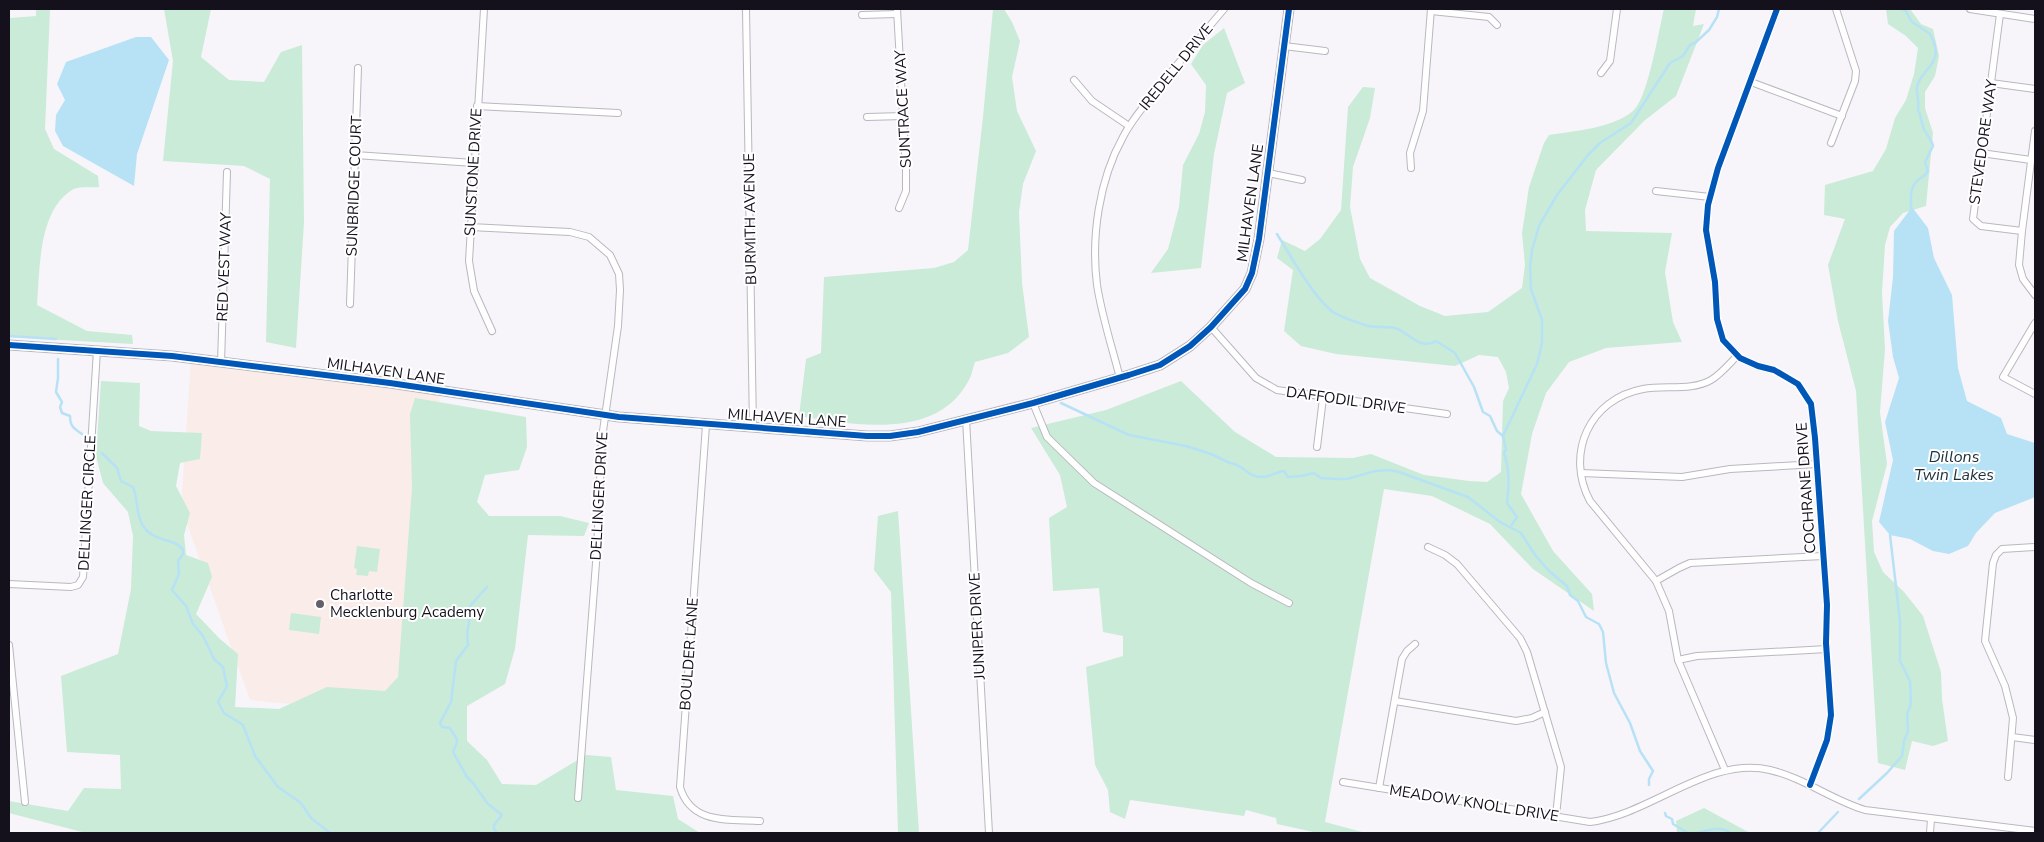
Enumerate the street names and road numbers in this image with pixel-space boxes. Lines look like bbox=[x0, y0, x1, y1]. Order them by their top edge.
street label: IREDELL DRIVE bbox=[1135, 19, 1217, 115]
street label: SUNTRACE WAY bbox=[890, 48, 916, 169]
street label: STEVEDORE WAY bbox=[1964, 77, 2002, 206]
street label: SUNSTONE DRIVE bbox=[460, 108, 486, 236]
street label: SUNBRIDGE COURT bbox=[342, 115, 366, 257]
street label: MILHAVEN LANE bbox=[1232, 143, 1268, 263]
street label: BURMITH AVENUE bbox=[739, 153, 761, 285]
street label: RED VEST WAY bbox=[212, 211, 236, 322]
street label: MILHAVEN LANE bbox=[326, 353, 446, 389]
street label: DAFFODIL DRIVE bbox=[1285, 382, 1407, 418]
street label: MILHAVEN LANE bbox=[727, 404, 847, 432]
street label: COCHRANE DRIVE bbox=[1791, 422, 1821, 554]
street label: DELLINGER DRIVE bbox=[586, 431, 612, 561]
street label: DELLINGER CIRCLE bbox=[73, 435, 101, 571]
street label: JUNIPER DRIVE bbox=[964, 572, 990, 681]
street label: BOULDER LANE bbox=[675, 597, 703, 711]
street label: MEADOW KNOLL DRIVE bbox=[1388, 780, 1560, 826]

